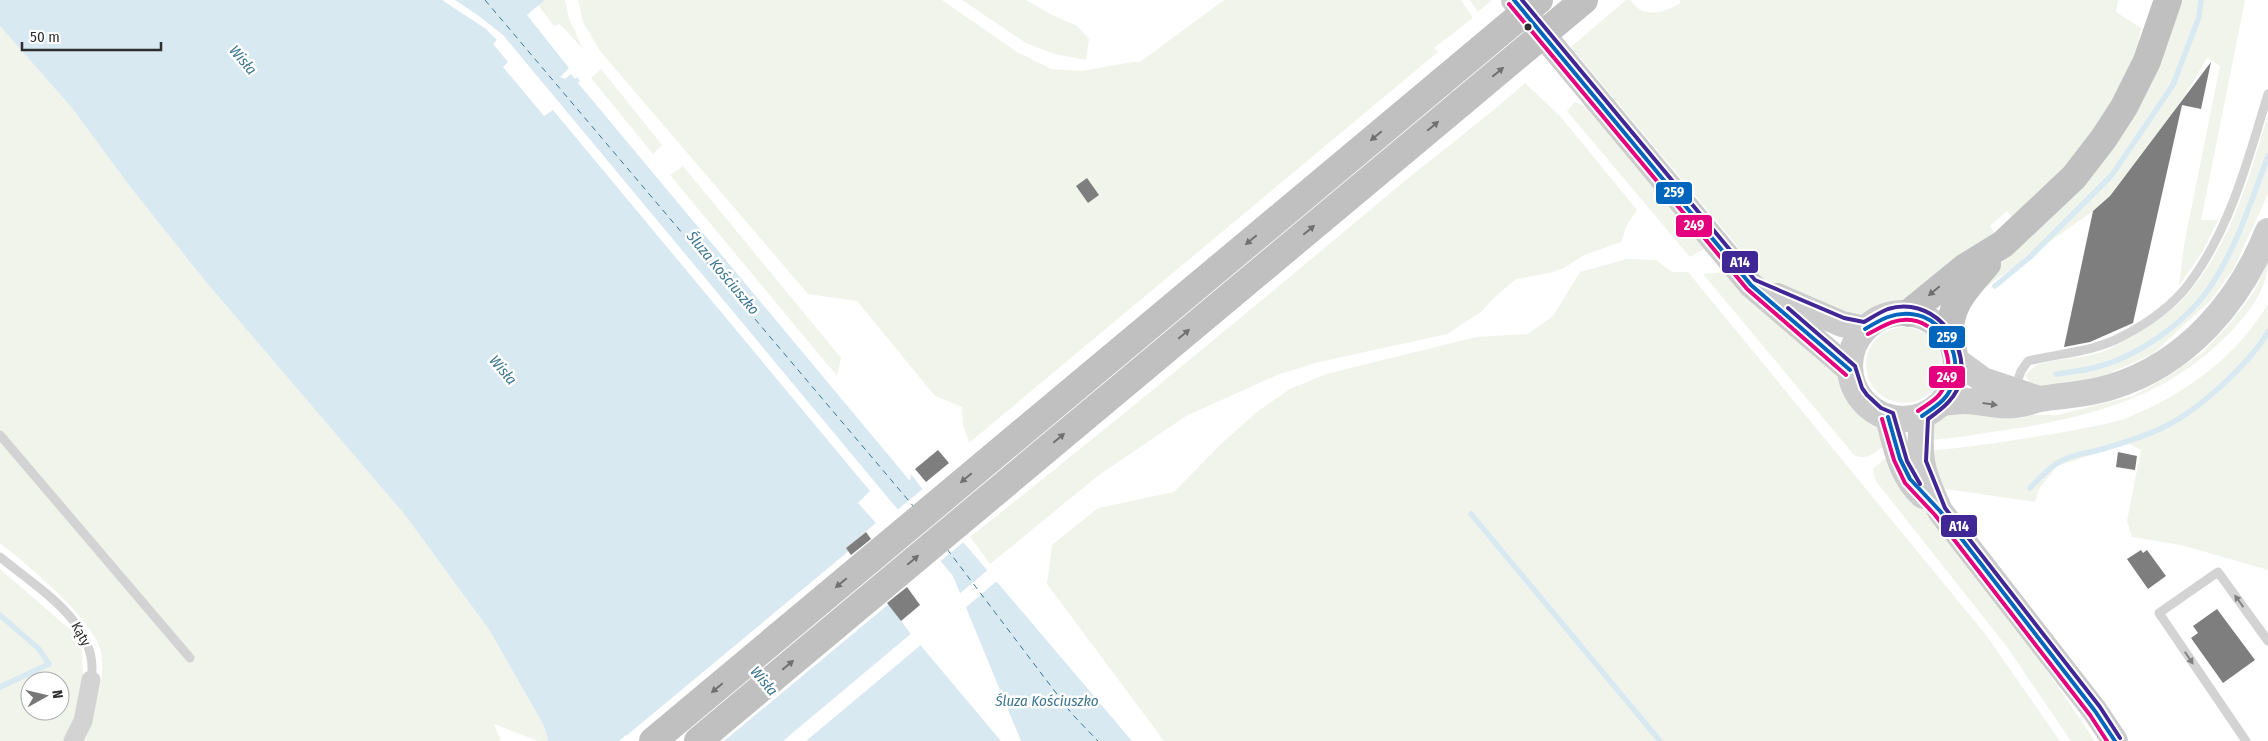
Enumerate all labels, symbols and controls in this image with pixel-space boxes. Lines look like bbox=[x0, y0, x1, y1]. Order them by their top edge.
scale bar bbox=[22, 20, 161, 52]
unlabelled marker bbox=[1523, 22, 1533, 32]
text: 50 m bbox=[30, 28, 60, 46]
water label: Wisła bbox=[226, 42, 261, 79]
one-way arrow bbox=[1491, 66, 1504, 77]
one-way arrow bbox=[1426, 120, 1439, 131]
one-way arrow bbox=[1370, 131, 1383, 142]
line badge: 259 bbox=[1655, 181, 1693, 205]
text: 259 bbox=[1663, 184, 1684, 201]
line badge: 249 bbox=[1675, 214, 1713, 238]
text: 249 bbox=[1683, 217, 1704, 234]
one-way arrow bbox=[1302, 224, 1314, 236]
water label: Śluza Kościuszko bbox=[682, 227, 763, 319]
one-way arrow bbox=[1245, 235, 1258, 246]
line badge: A14 bbox=[1721, 250, 1759, 274]
text: A14 bbox=[1729, 254, 1750, 271]
one-way arrow bbox=[1928, 286, 1941, 297]
line badge: 259 bbox=[1928, 325, 1966, 349]
one-way arrow bbox=[1177, 328, 1189, 340]
text: 259 bbox=[1936, 329, 1957, 346]
water label: Wisła bbox=[486, 352, 521, 389]
line badge: 249 bbox=[1928, 365, 1966, 389]
text: 249 bbox=[1936, 369, 1957, 386]
one-way arrow bbox=[1983, 401, 1999, 409]
one-way arrow bbox=[1052, 432, 1064, 444]
one-way arrow bbox=[959, 473, 972, 484]
line badge: A14 bbox=[1940, 514, 1978, 538]
text: A14 bbox=[1948, 518, 1969, 535]
one-way arrow bbox=[907, 555, 919, 566]
one-way arrow bbox=[836, 577, 848, 589]
one-way arrow bbox=[2234, 595, 2244, 608]
street label: Kąty bbox=[68, 619, 95, 650]
one-way arrow bbox=[2184, 651, 2194, 665]
one-way arrow bbox=[782, 659, 795, 670]
water label: Wisła bbox=[747, 663, 782, 700]
north arrow bbox=[20, 671, 70, 721]
one-way arrow bbox=[711, 682, 724, 693]
text: N bbox=[48, 689, 66, 700]
water label: Śluza Kościuszko bbox=[994, 692, 1099, 710]

